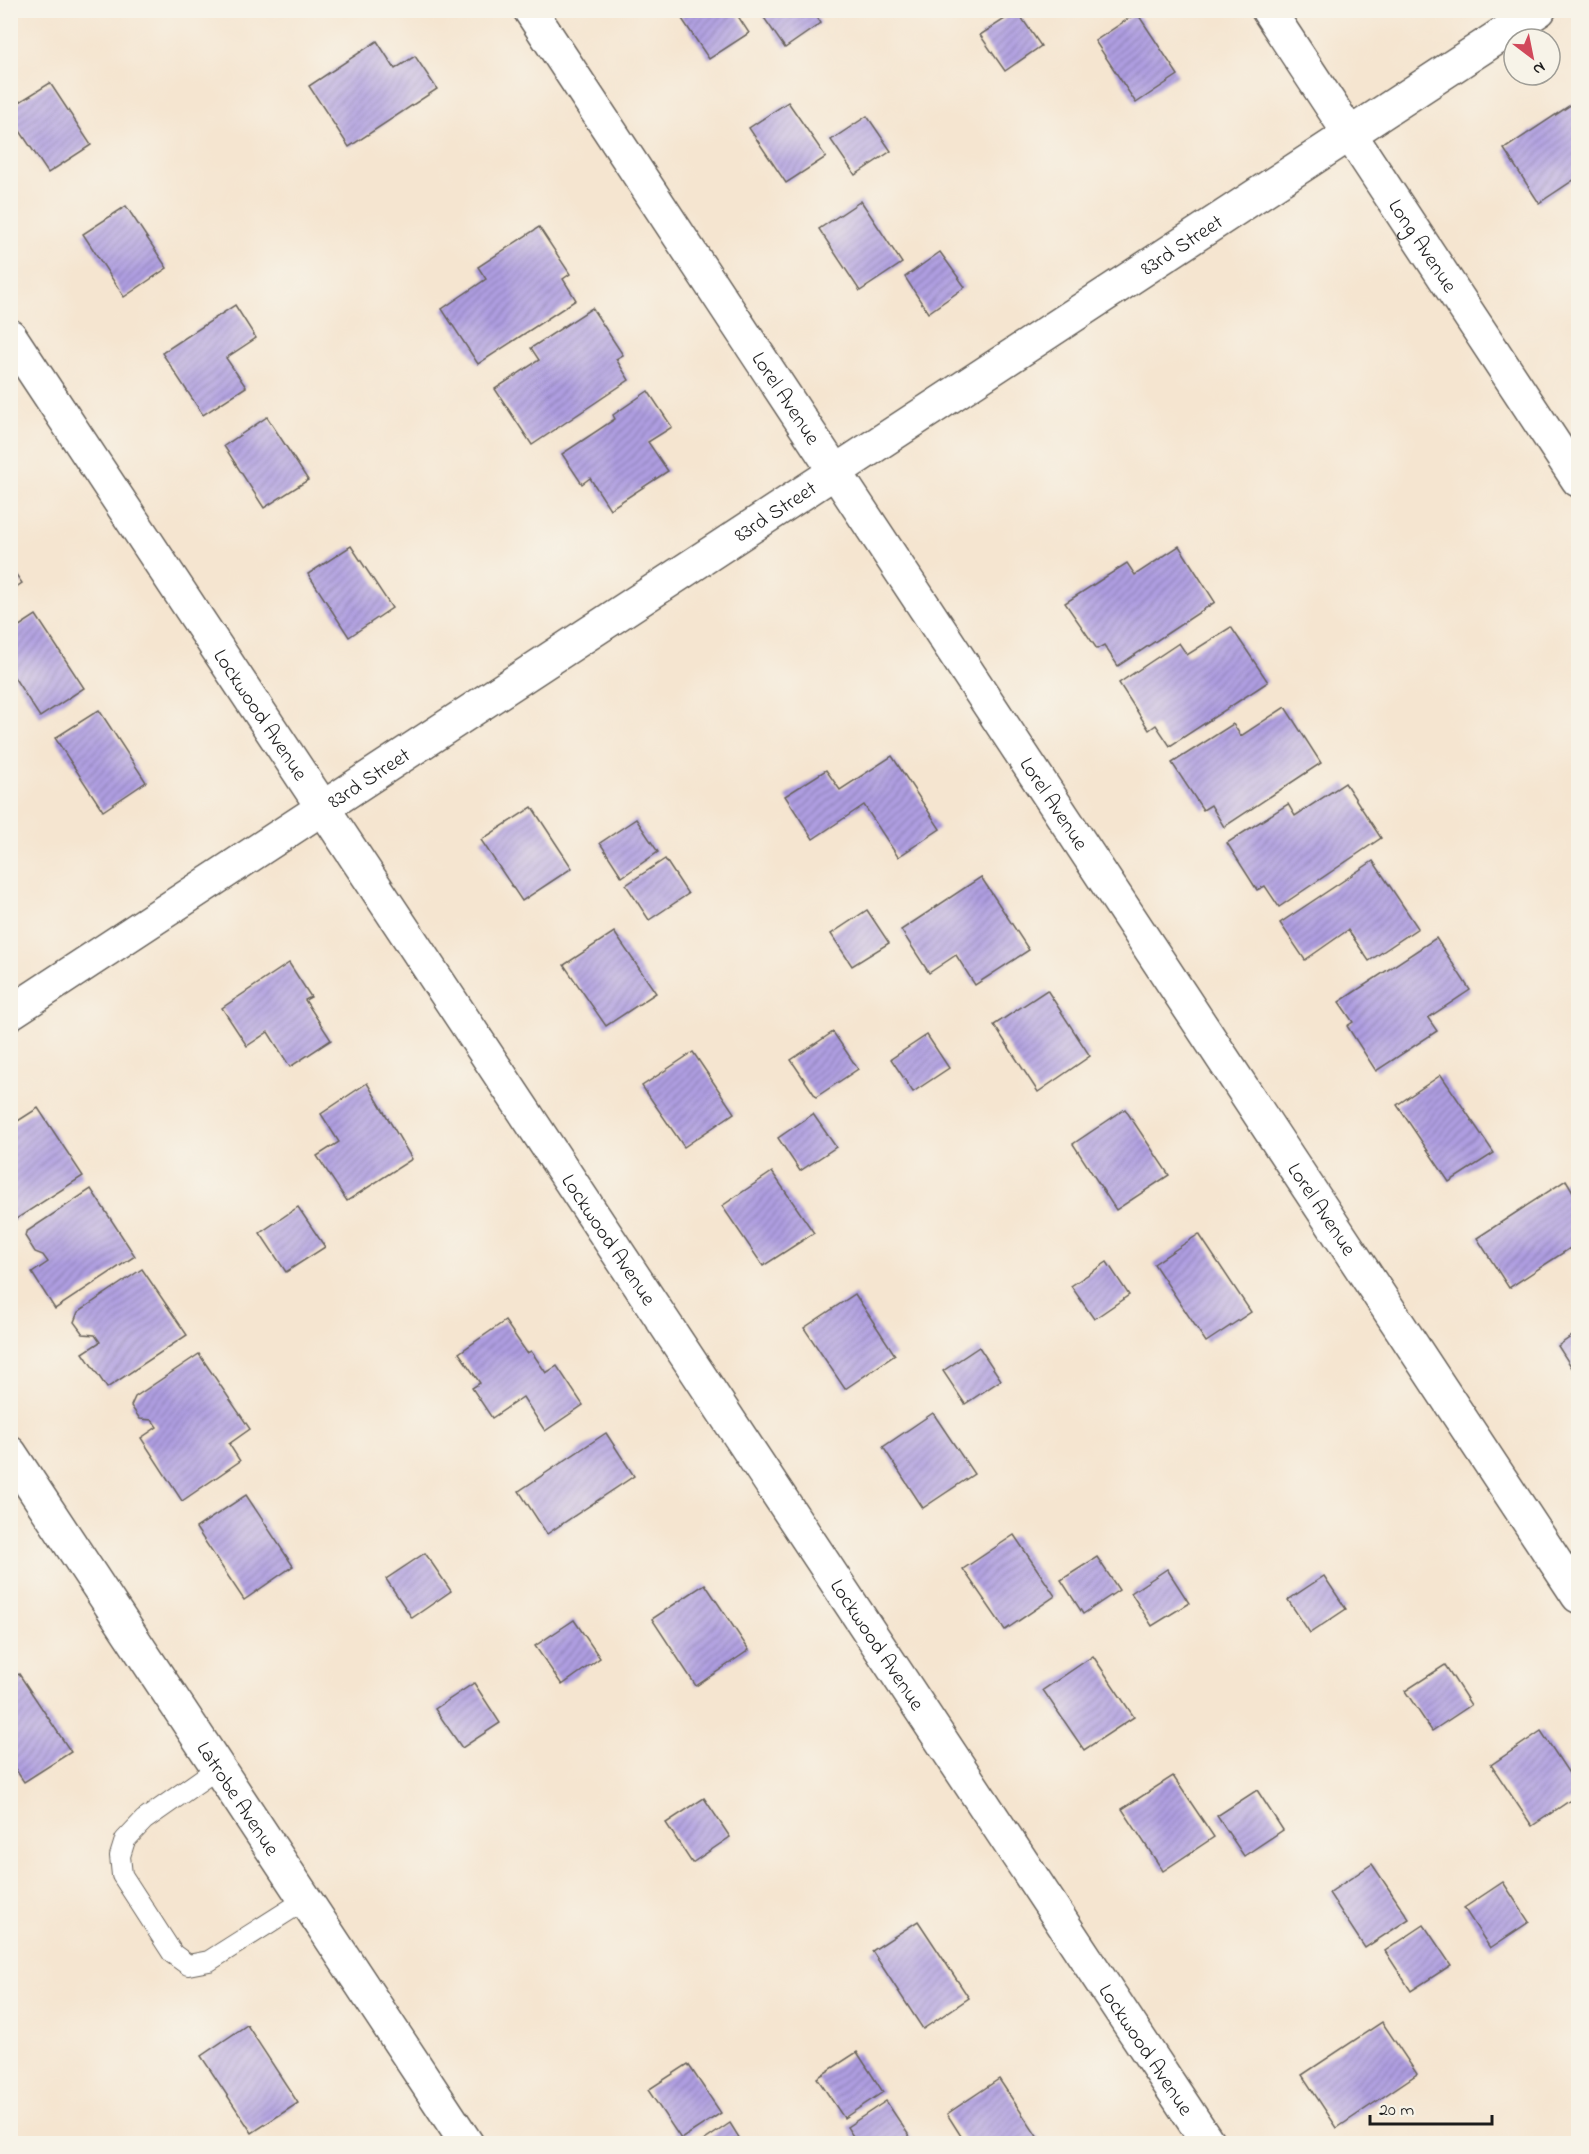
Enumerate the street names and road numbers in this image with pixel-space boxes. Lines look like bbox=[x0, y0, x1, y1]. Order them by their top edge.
street label: Long Avenue bbox=[1380, 194, 1464, 300]
street label: 83rd Street bbox=[1135, 208, 1230, 284]
street label: Lorel Avenue bbox=[743, 346, 827, 452]
street label: 83rd Street bbox=[729, 475, 823, 551]
street label: Lockwood Avenue bbox=[205, 644, 314, 788]
street label: 83rd Street bbox=[323, 741, 417, 817]
street label: Lorel Avenue bbox=[1011, 752, 1095, 858]
street label: Lorel Avenue bbox=[1279, 1157, 1363, 1263]
street label: Lockwood Avenue bbox=[553, 1169, 662, 1313]
street label: Lockwood Avenue bbox=[821, 1574, 931, 1718]
street label: Latrobe Avenue bbox=[188, 1736, 286, 1863]
street label: Lockwood Avenue bbox=[1090, 1979, 1200, 2123]

